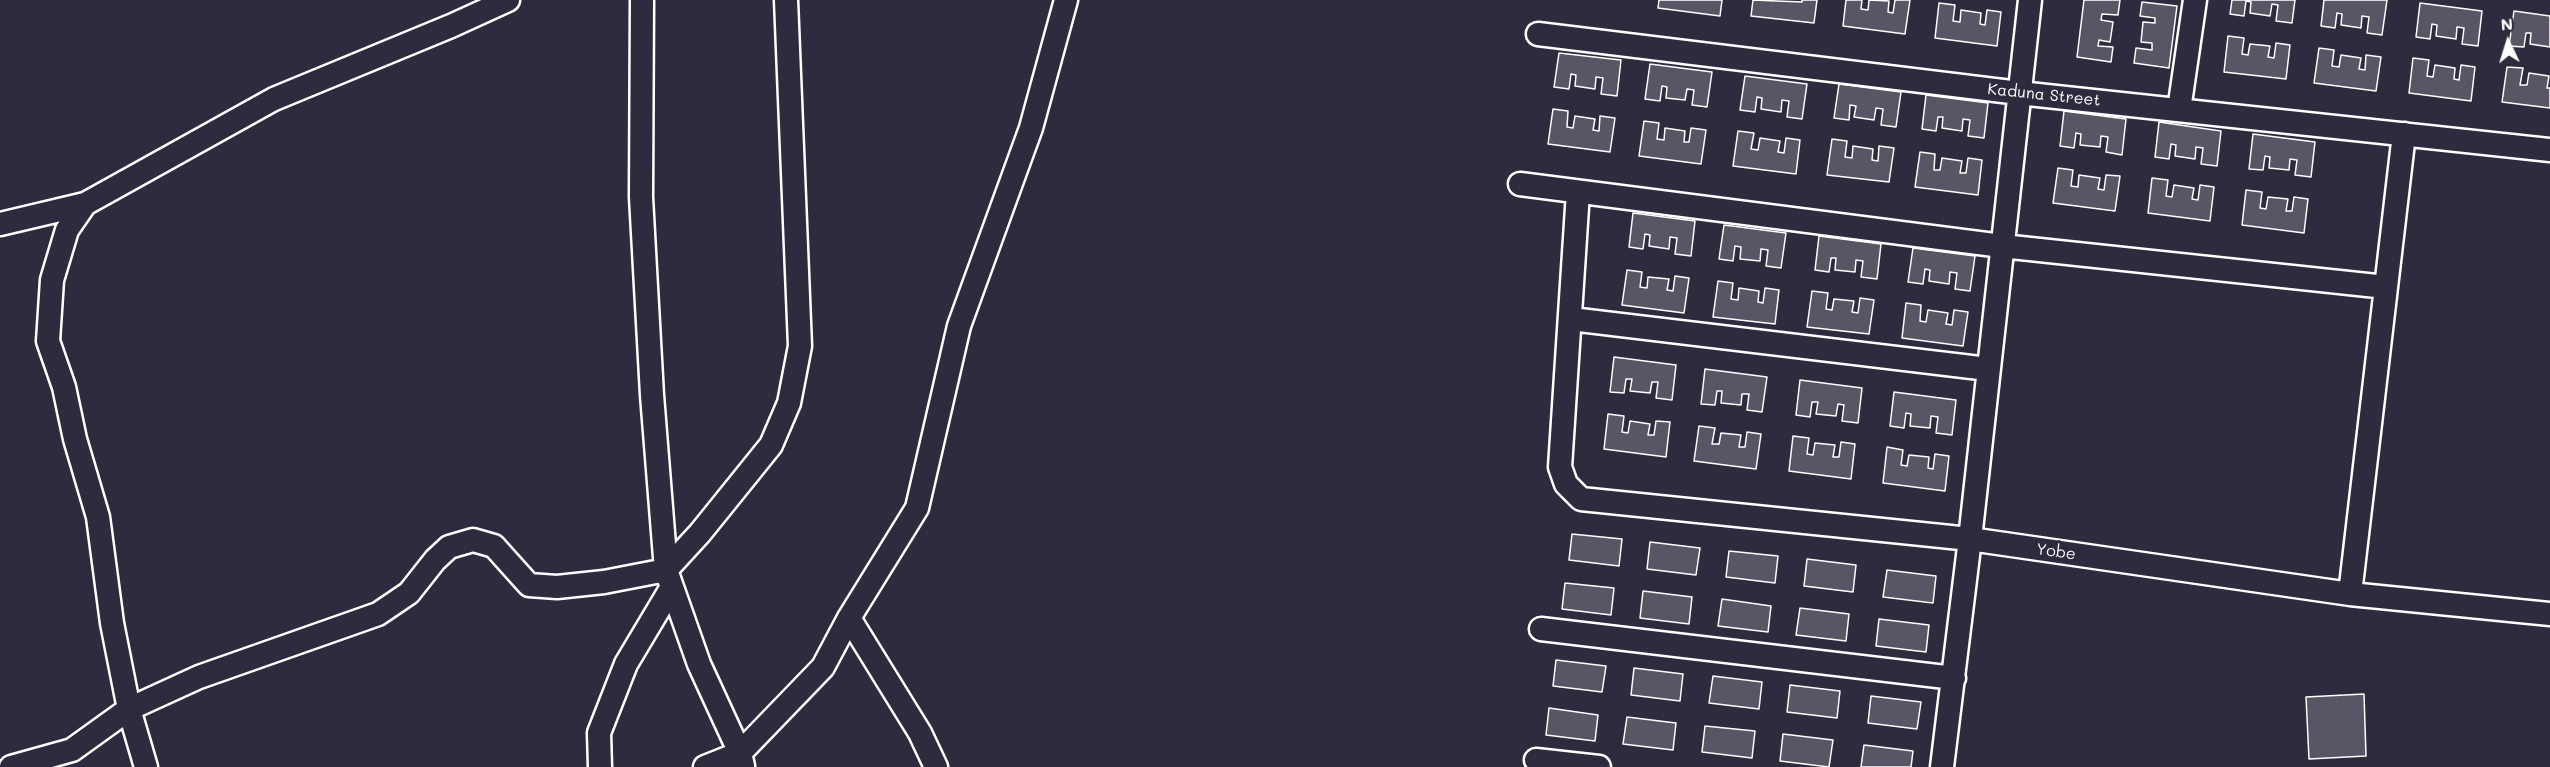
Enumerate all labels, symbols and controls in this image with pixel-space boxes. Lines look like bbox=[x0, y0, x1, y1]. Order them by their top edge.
north arrow bbox=[2478, 12, 2538, 72]
text: N bbox=[2500, 13, 2514, 34]
street label: Kaduna Street bbox=[1987, 80, 2101, 110]
street label: Yobe bbox=[2035, 540, 2077, 564]

